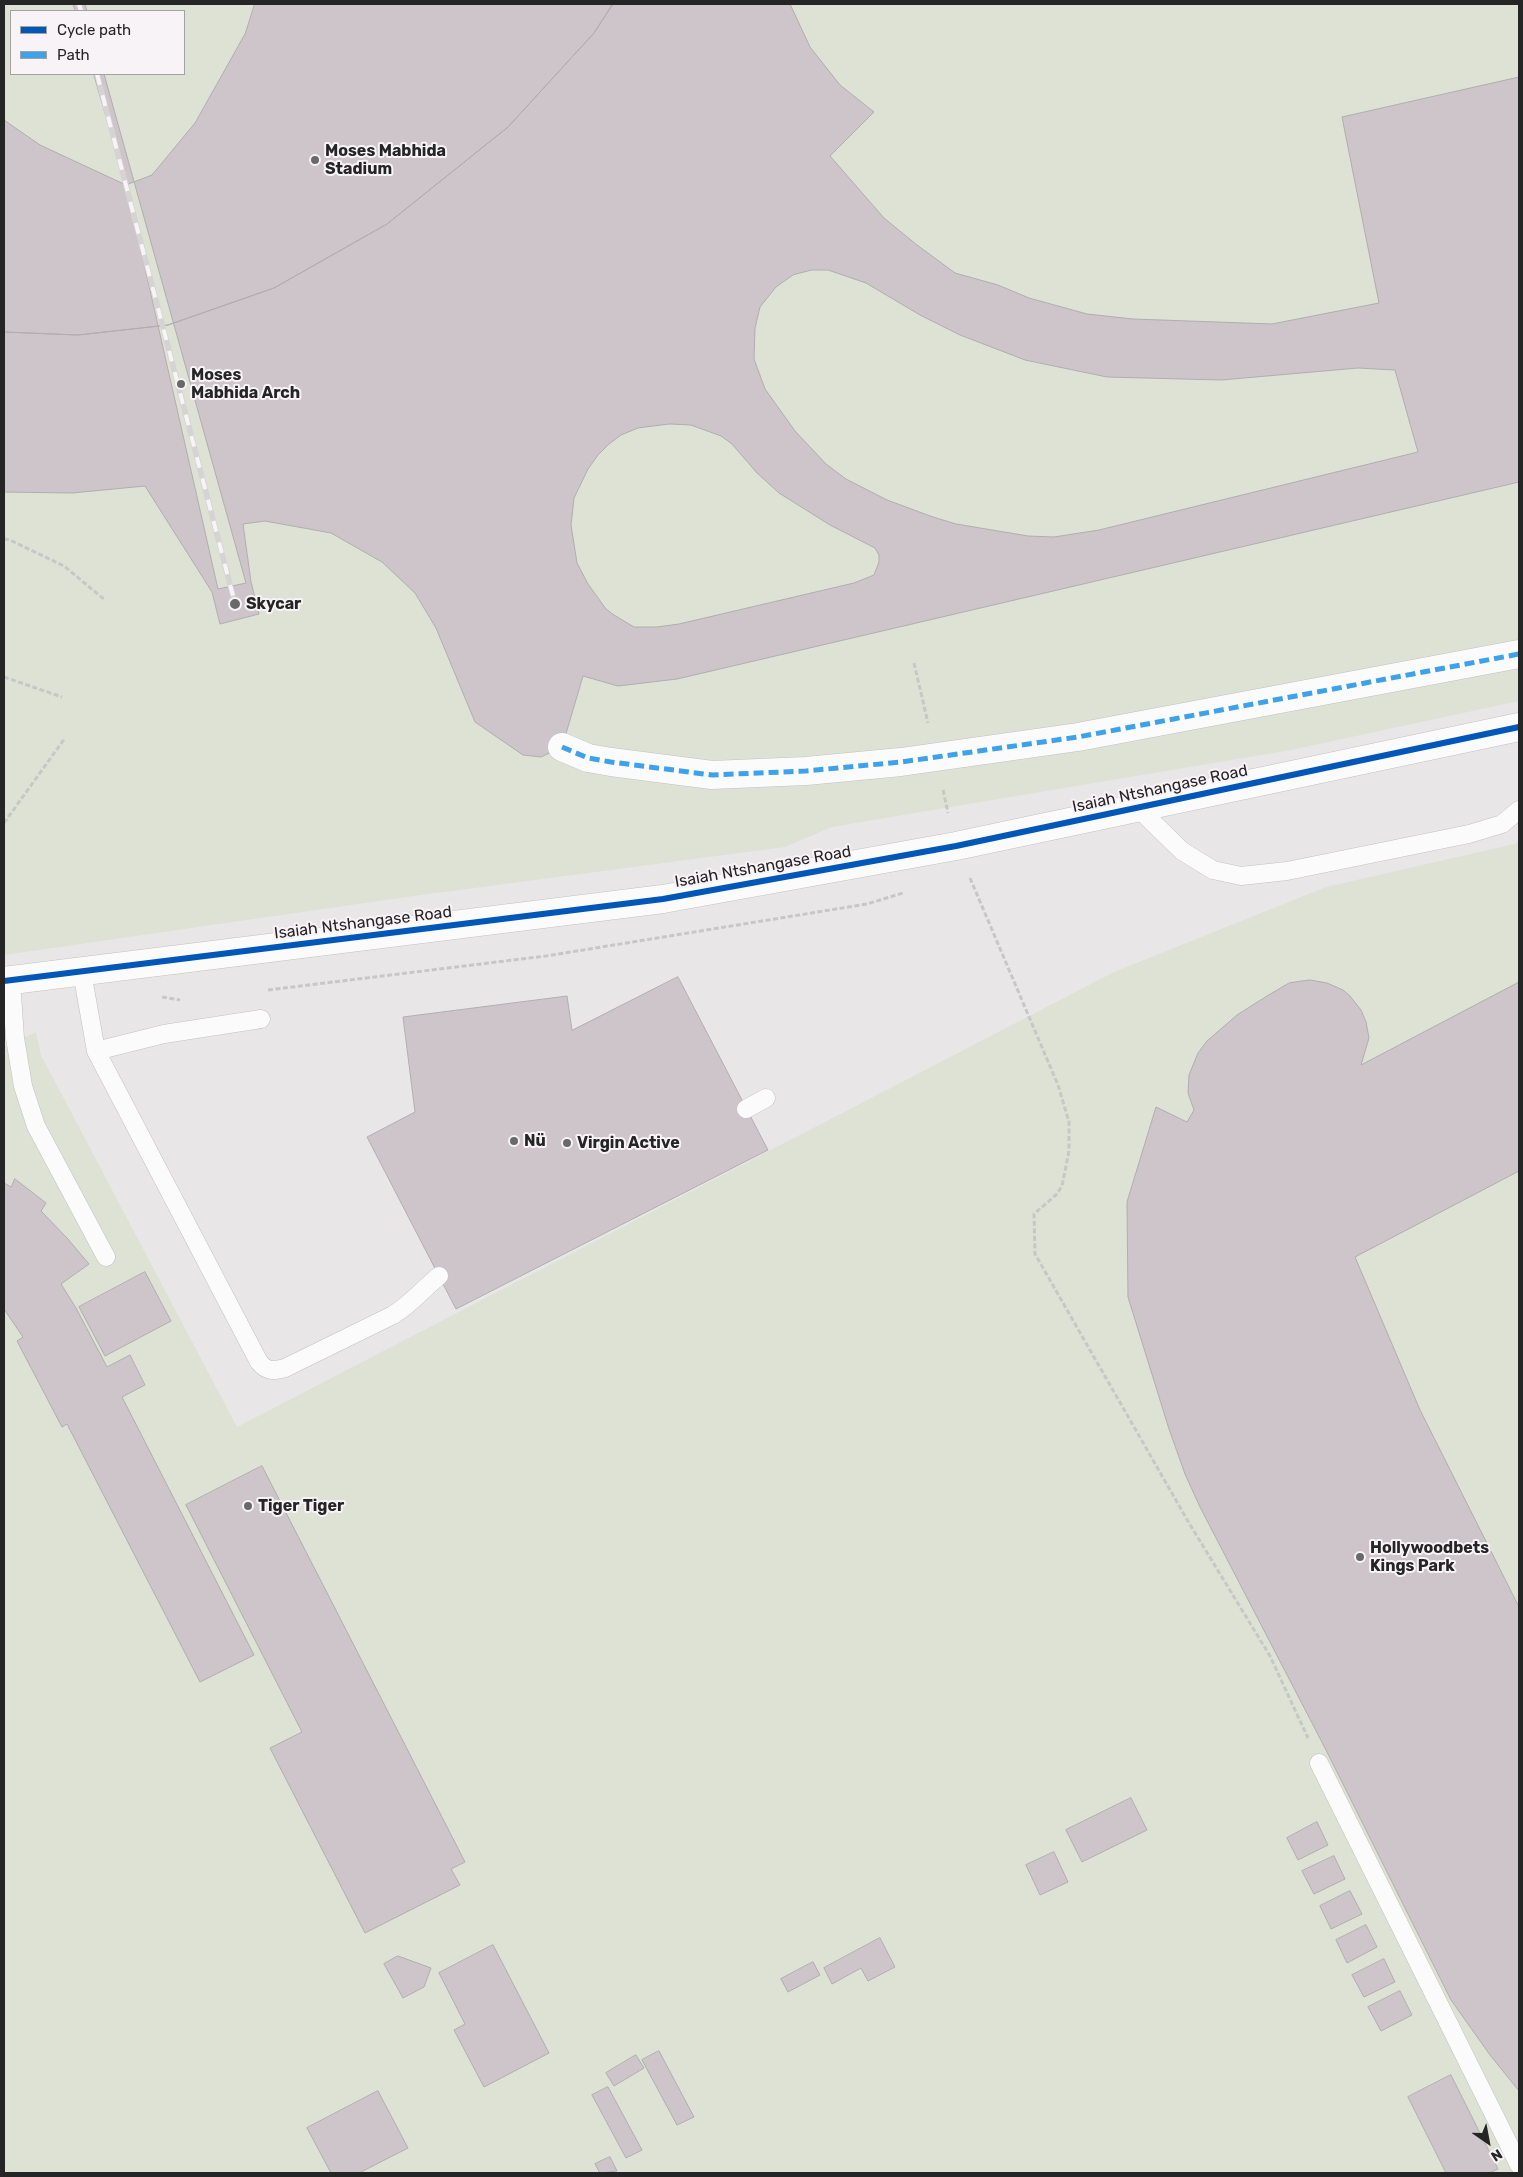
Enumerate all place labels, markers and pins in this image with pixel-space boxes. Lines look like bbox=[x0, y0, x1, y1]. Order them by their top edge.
place label: Moses Mabhida Stadium bbox=[325, 141, 446, 179]
marker: Moses Mabhida Stadium bbox=[309, 154, 321, 166]
place label: Moses Mabhida Arch bbox=[191, 365, 300, 403]
marker: Moses Mabhida Arch bbox=[175, 378, 187, 390]
place label: Skycar bbox=[246, 594, 301, 614]
marker: Skycar bbox=[228, 597, 242, 611]
place label: Nü bbox=[524, 1131, 546, 1151]
place label: Virgin Active bbox=[577, 1133, 680, 1153]
marker: Nü bbox=[508, 1135, 520, 1147]
marker: Virgin Active bbox=[561, 1137, 573, 1149]
place label: Tiger Tiger bbox=[258, 1496, 344, 1516]
marker: Tiger Tiger bbox=[242, 1500, 254, 1512]
place label: Hollywoodbets Kings Park bbox=[1370, 1538, 1489, 1576]
marker: Hollywoodbets Kings Park bbox=[1354, 1551, 1366, 1563]

